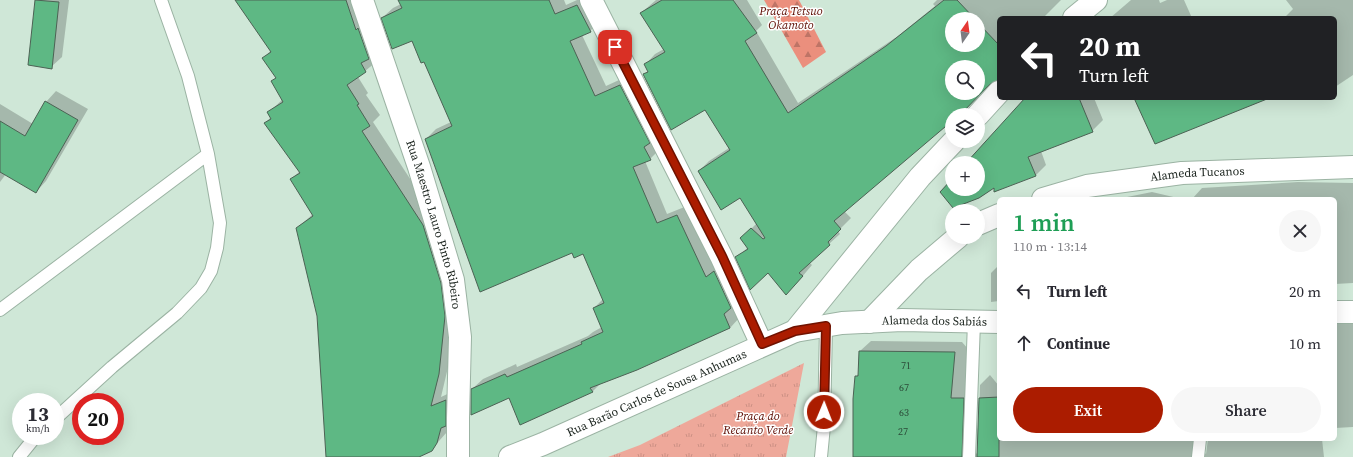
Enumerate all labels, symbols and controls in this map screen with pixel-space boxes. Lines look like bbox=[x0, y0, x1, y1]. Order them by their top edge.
park label: Praça Tetsuo Okamoto bbox=[758, 3, 823, 33]
north arrow bbox=[945, 12, 985, 52]
map controls bbox=[945, 12, 985, 244]
text: 20 m bbox=[1079, 27, 1141, 65]
pin bbox=[598, 30, 632, 64]
icon: left bbox=[1013, 32, 1065, 84]
icon: arrive bbox=[604, 36, 626, 58]
button: search bbox=[945, 60, 985, 100]
text: Turn left bbox=[1079, 63, 1149, 88]
button: layers bbox=[945, 108, 985, 148]
street label: Rua Maestro Lauro Pinto Ribeiro bbox=[402, 138, 465, 310]
button: + bbox=[945, 156, 985, 196]
street label: Alameda Tucanos bbox=[1149, 163, 1245, 185]
button: − bbox=[945, 204, 985, 244]
text: 1 min bbox=[1013, 206, 1075, 239]
button: close bbox=[1279, 210, 1321, 252]
text: 110 m · 13:14 bbox=[1013, 238, 1087, 255]
icon: left bbox=[1013, 280, 1035, 302]
text: Turn left bbox=[1047, 281, 1107, 302]
text: 20 m bbox=[1289, 281, 1321, 302]
street label: Alameda dos Sabiás bbox=[881, 312, 987, 330]
icon: ahead bbox=[1013, 332, 1035, 354]
text: Continue bbox=[1047, 333, 1110, 354]
text: 10 m bbox=[1289, 333, 1321, 354]
street label: Rua Barão Carlos de Sousa Anhumas bbox=[564, 346, 749, 440]
house number: 71 bbox=[901, 359, 911, 372]
house number: 67 bbox=[899, 381, 909, 394]
button: Exit bbox=[1013, 387, 1163, 433]
button: Share bbox=[1171, 387, 1321, 433]
position arrow bbox=[803, 391, 845, 433]
speed limit sign: 20 bbox=[72, 393, 124, 445]
text: 13 bbox=[27, 400, 49, 428]
house number: 63 bbox=[899, 406, 909, 419]
park label: Praça do Recanto Verde bbox=[722, 408, 793, 438]
text: km/h bbox=[26, 422, 50, 435]
house number: 27 bbox=[898, 425, 908, 438]

